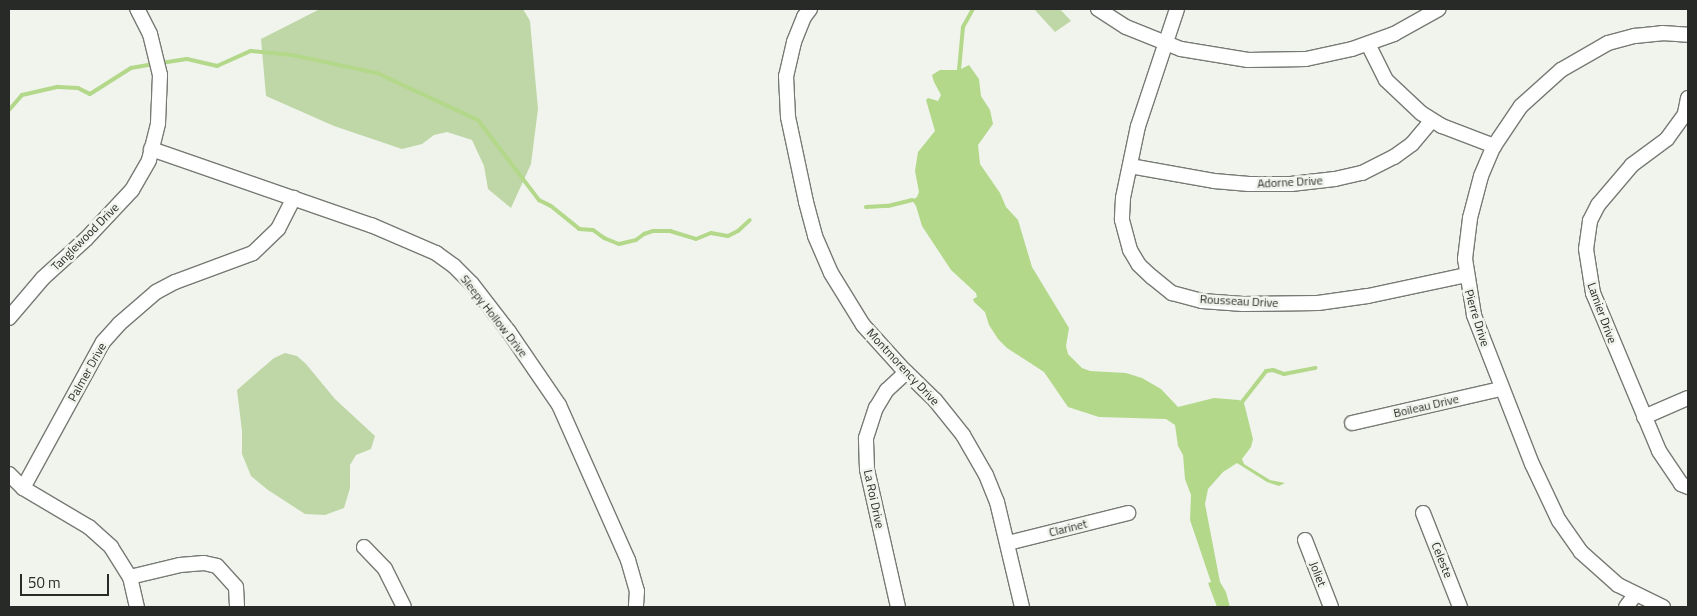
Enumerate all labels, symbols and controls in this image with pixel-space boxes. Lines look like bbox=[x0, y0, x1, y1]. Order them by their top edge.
street label: Adorne Drive bbox=[1257, 173, 1323, 191]
street label: Tanglewood Drive bbox=[48, 200, 122, 274]
street label: Sleepy Hollow Drive bbox=[457, 272, 531, 360]
street label: Lamier Drive bbox=[1584, 281, 1620, 345]
street label: Pierre Drive bbox=[1461, 288, 1493, 348]
street label: Rousseau Drive bbox=[1199, 292, 1279, 310]
street label: Montmorency Drive bbox=[864, 326, 942, 408]
street label: Palmer Drive bbox=[65, 340, 109, 404]
street label: Boileau Drive bbox=[1392, 392, 1460, 420]
street label: La Roi Drive bbox=[861, 468, 887, 530]
street label: Clarinet bbox=[1047, 516, 1089, 540]
street label: Celeste bbox=[1428, 540, 1456, 580]
street label: Joliet bbox=[1307, 560, 1329, 588]
scale bar bbox=[22, 564, 111, 596]
text: 50 m bbox=[28, 571, 61, 594]

